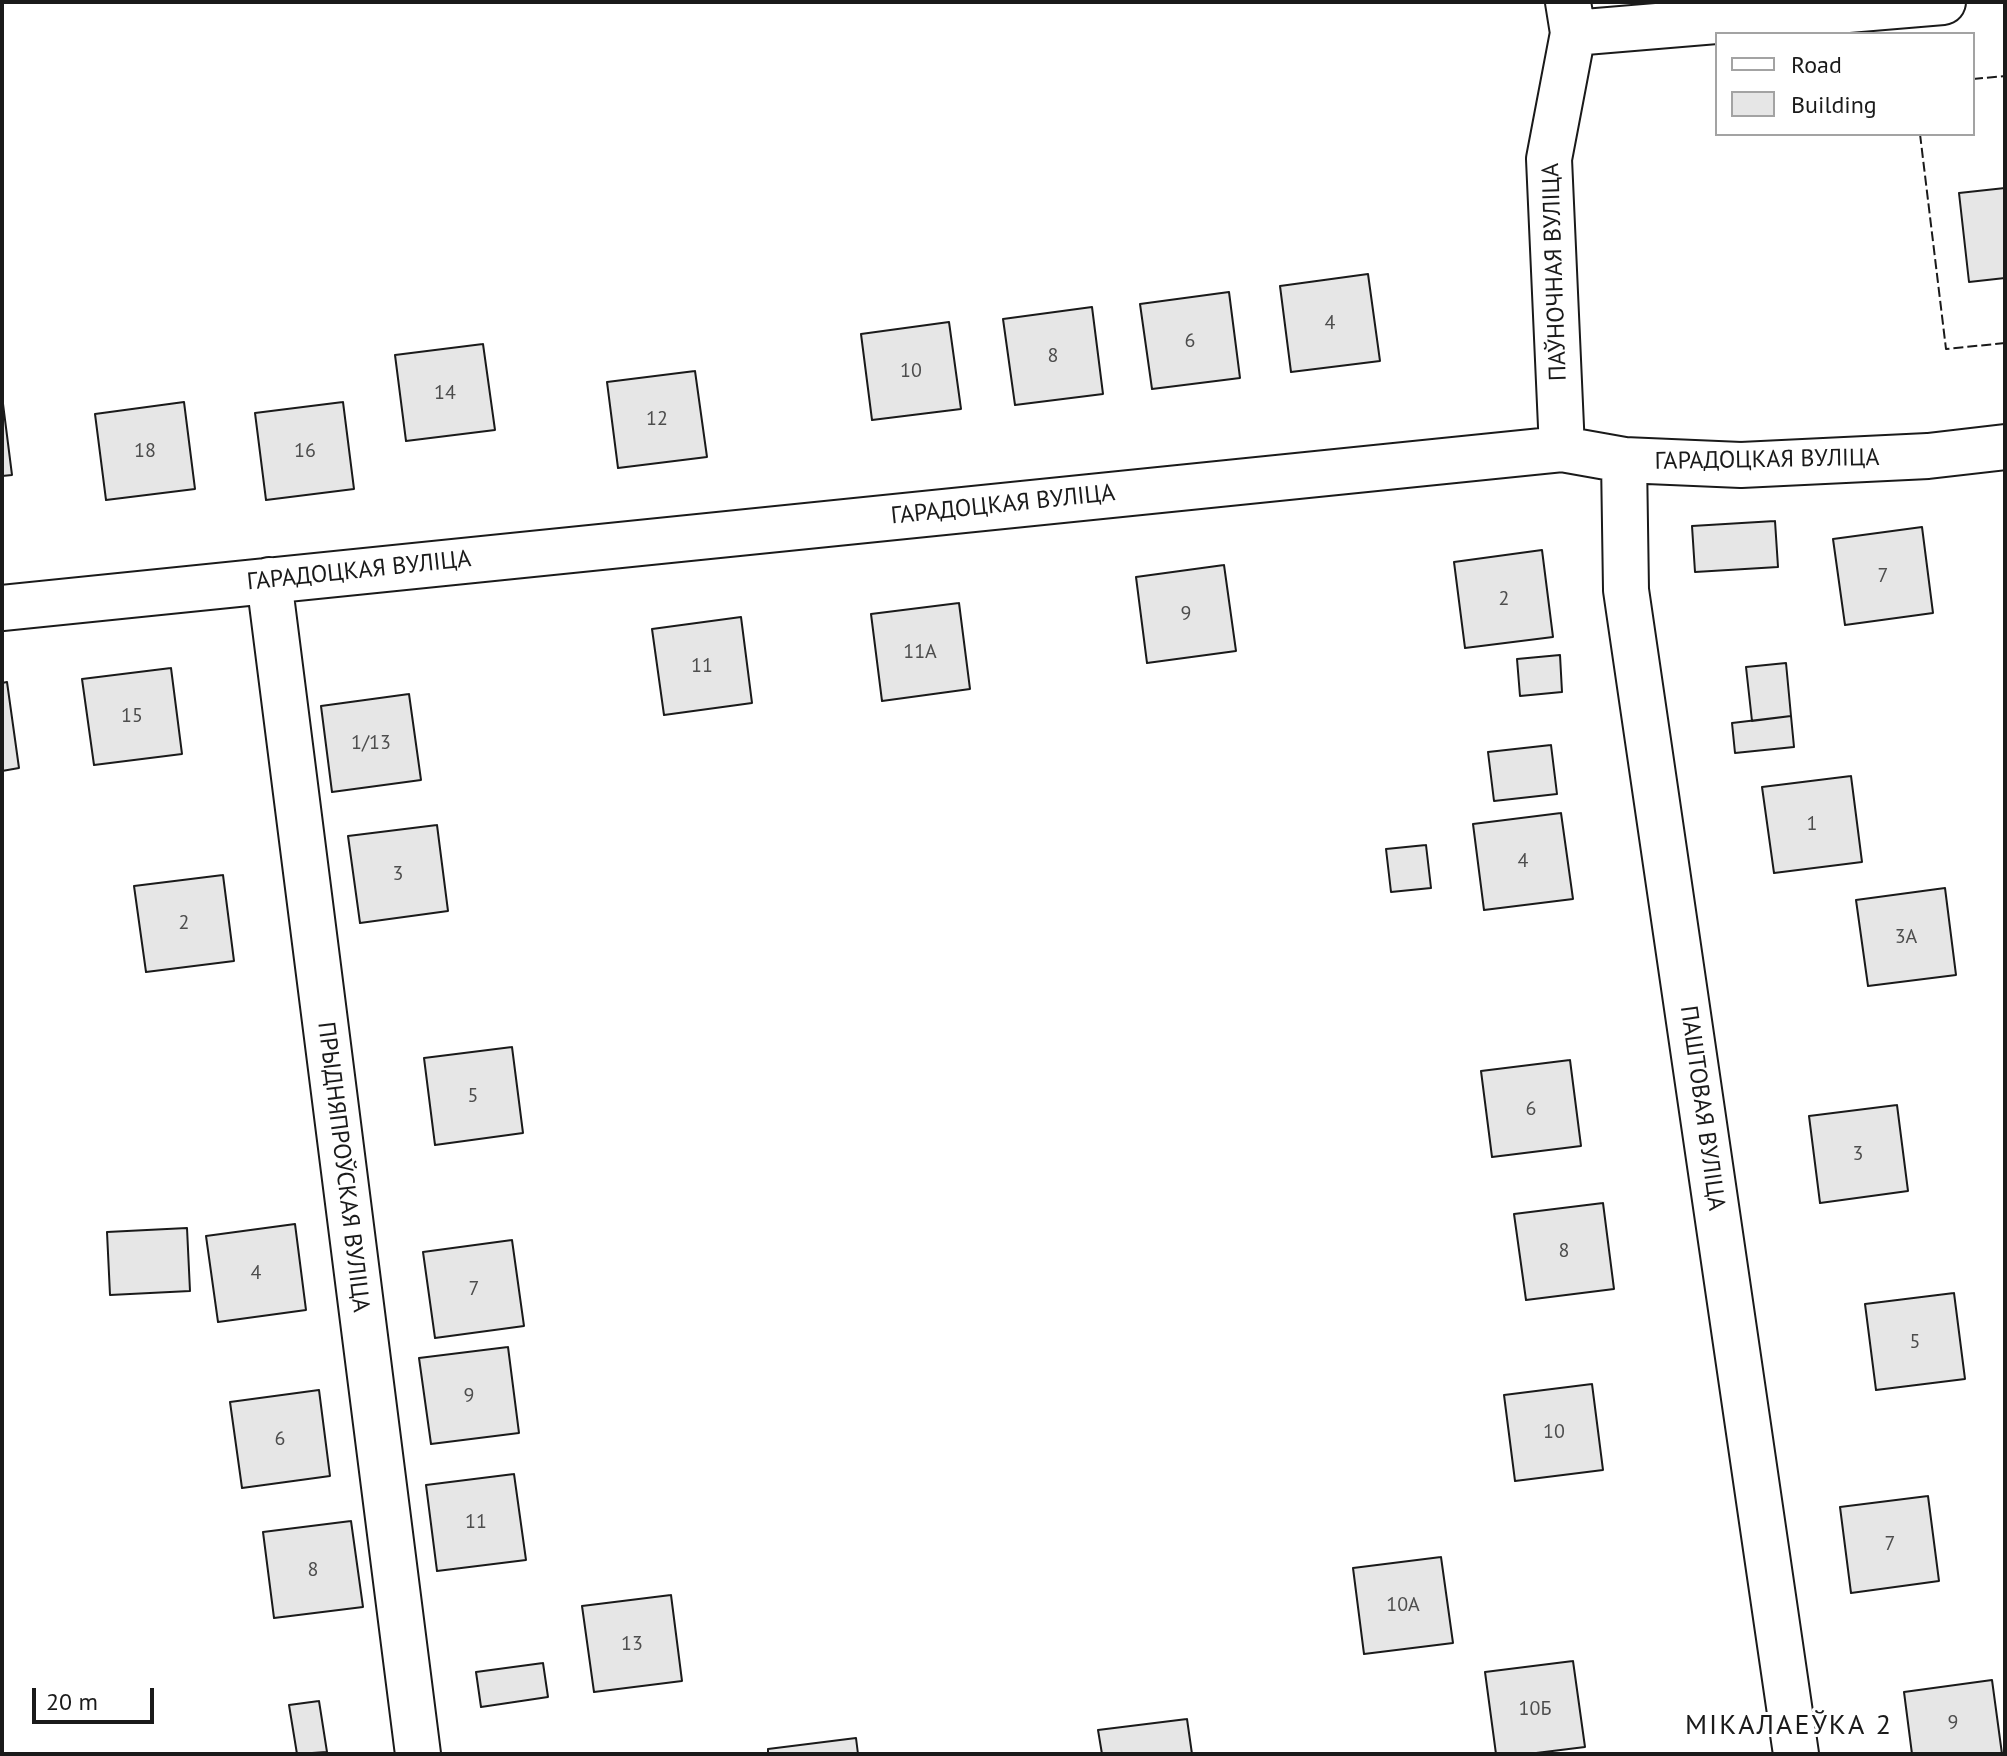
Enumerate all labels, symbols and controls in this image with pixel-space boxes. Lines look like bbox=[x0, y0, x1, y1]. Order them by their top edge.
legend bbox=[1715, 32, 1975, 136]
text: Road bbox=[1791, 49, 1842, 80]
text: Building bbox=[1791, 89, 1877, 120]
street label: ПАЎНОЧНАЯ ВУЛІЦА bbox=[1537, 162, 1573, 382]
house number: 4 bbox=[1325, 311, 1335, 335]
house number: 6 bbox=[1185, 329, 1195, 353]
house number: 8 bbox=[1048, 344, 1058, 368]
house number: 10 bbox=[900, 359, 922, 383]
house number: 14 bbox=[434, 381, 456, 405]
house number: 12 bbox=[646, 407, 668, 431]
house number: 18 bbox=[134, 439, 156, 463]
house number: 16 bbox=[294, 439, 316, 463]
street label: ГАРАДОЦКАЯ ВУЛІЦА bbox=[1654, 444, 1880, 476]
street label: ГАРАДОЦКАЯ ВУЛІЦА bbox=[890, 479, 1116, 531]
street label: ГАРАДОЦКАЯ ВУЛІЦА bbox=[246, 545, 472, 597]
house number: 7 bbox=[1878, 564, 1888, 588]
house number: 2 bbox=[1499, 587, 1509, 611]
house number: 9 bbox=[1181, 602, 1191, 626]
house number: 11А bbox=[903, 640, 937, 664]
house number: 11 bbox=[691, 654, 713, 678]
house number: 15 bbox=[121, 704, 143, 728]
house number: 1/13 bbox=[351, 731, 391, 755]
house number: 1 bbox=[1807, 812, 1817, 836]
house number: 4 bbox=[1518, 849, 1528, 873]
house number: 3 bbox=[393, 862, 403, 886]
house number: 2 bbox=[179, 911, 189, 935]
house number: 3А bbox=[1895, 925, 1917, 949]
street label: ПАШТОВАЯ ВУЛІЦА bbox=[1673, 1004, 1731, 1212]
street label: ПРЫДНЯПРОЎСКАЯ ВУЛІЦА bbox=[311, 1020, 375, 1314]
house number: 5 bbox=[468, 1084, 478, 1108]
house number: 6 bbox=[1526, 1097, 1536, 1121]
house number: 3 bbox=[1853, 1142, 1863, 1166]
house number: 8 bbox=[1559, 1239, 1569, 1263]
house number: 4 bbox=[251, 1261, 261, 1285]
house number: 7 bbox=[469, 1277, 479, 1301]
house number: 5 bbox=[1910, 1330, 1920, 1354]
house number: 9 bbox=[464, 1384, 474, 1408]
house number: 10 bbox=[1543, 1420, 1565, 1444]
house number: 6 bbox=[275, 1427, 285, 1451]
house number: 11 bbox=[465, 1510, 487, 1534]
house number: 7 bbox=[1885, 1532, 1895, 1556]
house number: 8 bbox=[308, 1558, 318, 1582]
house number: 10А bbox=[1386, 1593, 1420, 1617]
house number: 13 bbox=[621, 1632, 643, 1656]
scale bar bbox=[36, 1672, 158, 1722]
text: 20 m bbox=[46, 1686, 98, 1717]
house number: 10Б bbox=[1519, 1697, 1551, 1721]
district label: МІКАЛАЕЎКА 2 bbox=[1685, 1709, 1893, 1743]
house number: 9 bbox=[1948, 1711, 1958, 1735]

